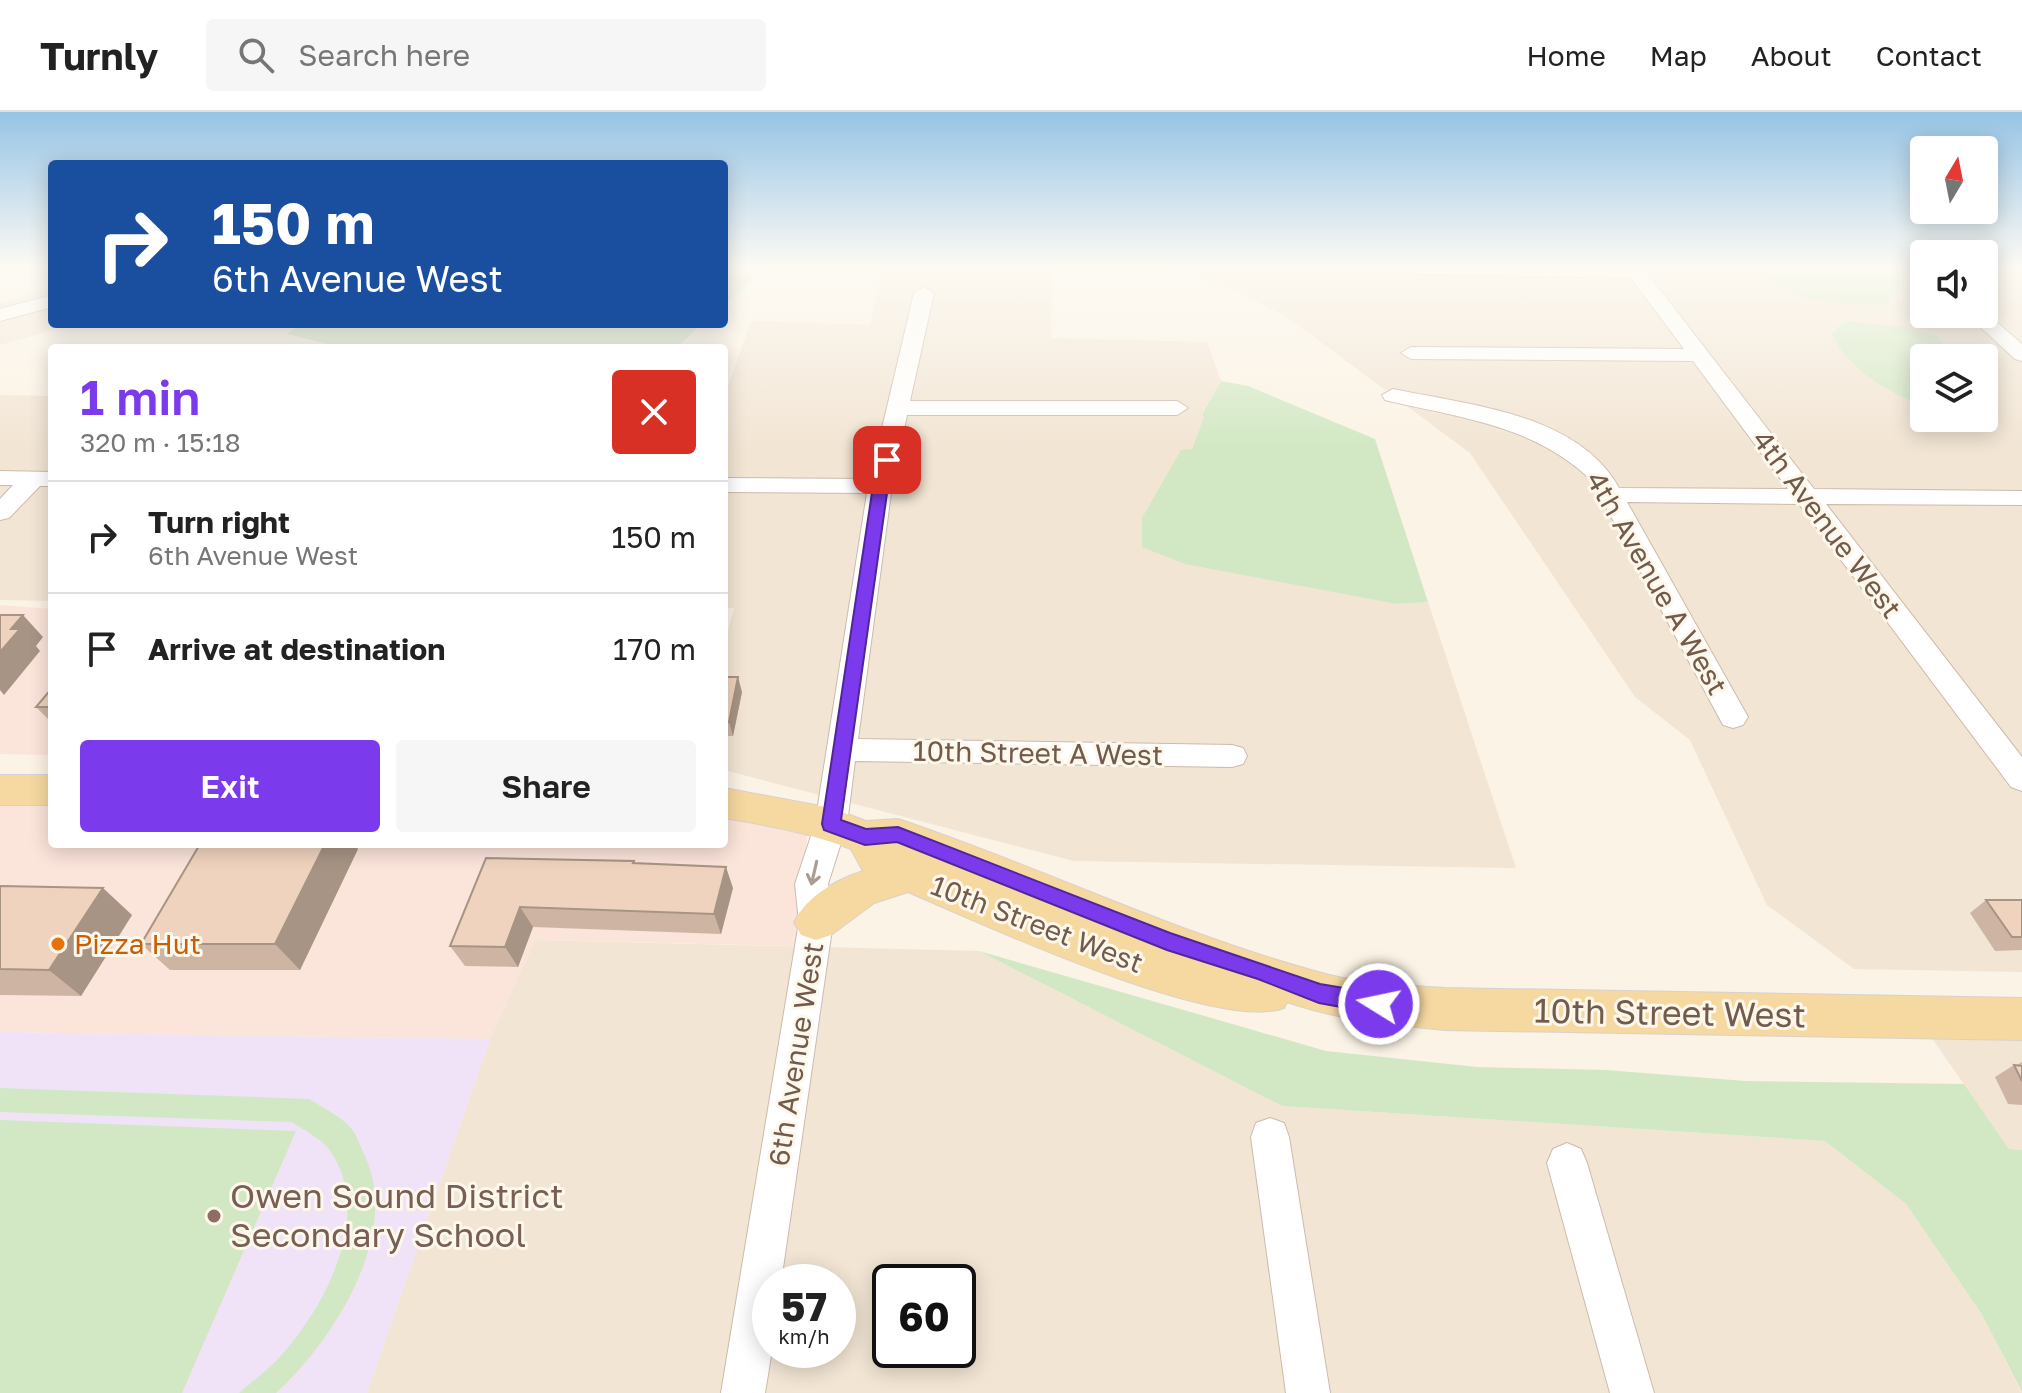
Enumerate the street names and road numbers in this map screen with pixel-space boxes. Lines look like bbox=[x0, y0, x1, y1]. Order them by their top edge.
street label: 4th Avenue West bbox=[1746, 423, 1909, 624]
street label: 4th Avenue A West bbox=[1580, 465, 1735, 700]
street label: 10th Street A West bbox=[913, 734, 1163, 771]
street label: 10th Street West bbox=[927, 868, 1148, 979]
street label: 6th Avenue West bbox=[762, 940, 829, 1168]
street label: 10th Street West bbox=[1534, 990, 1807, 1034]

